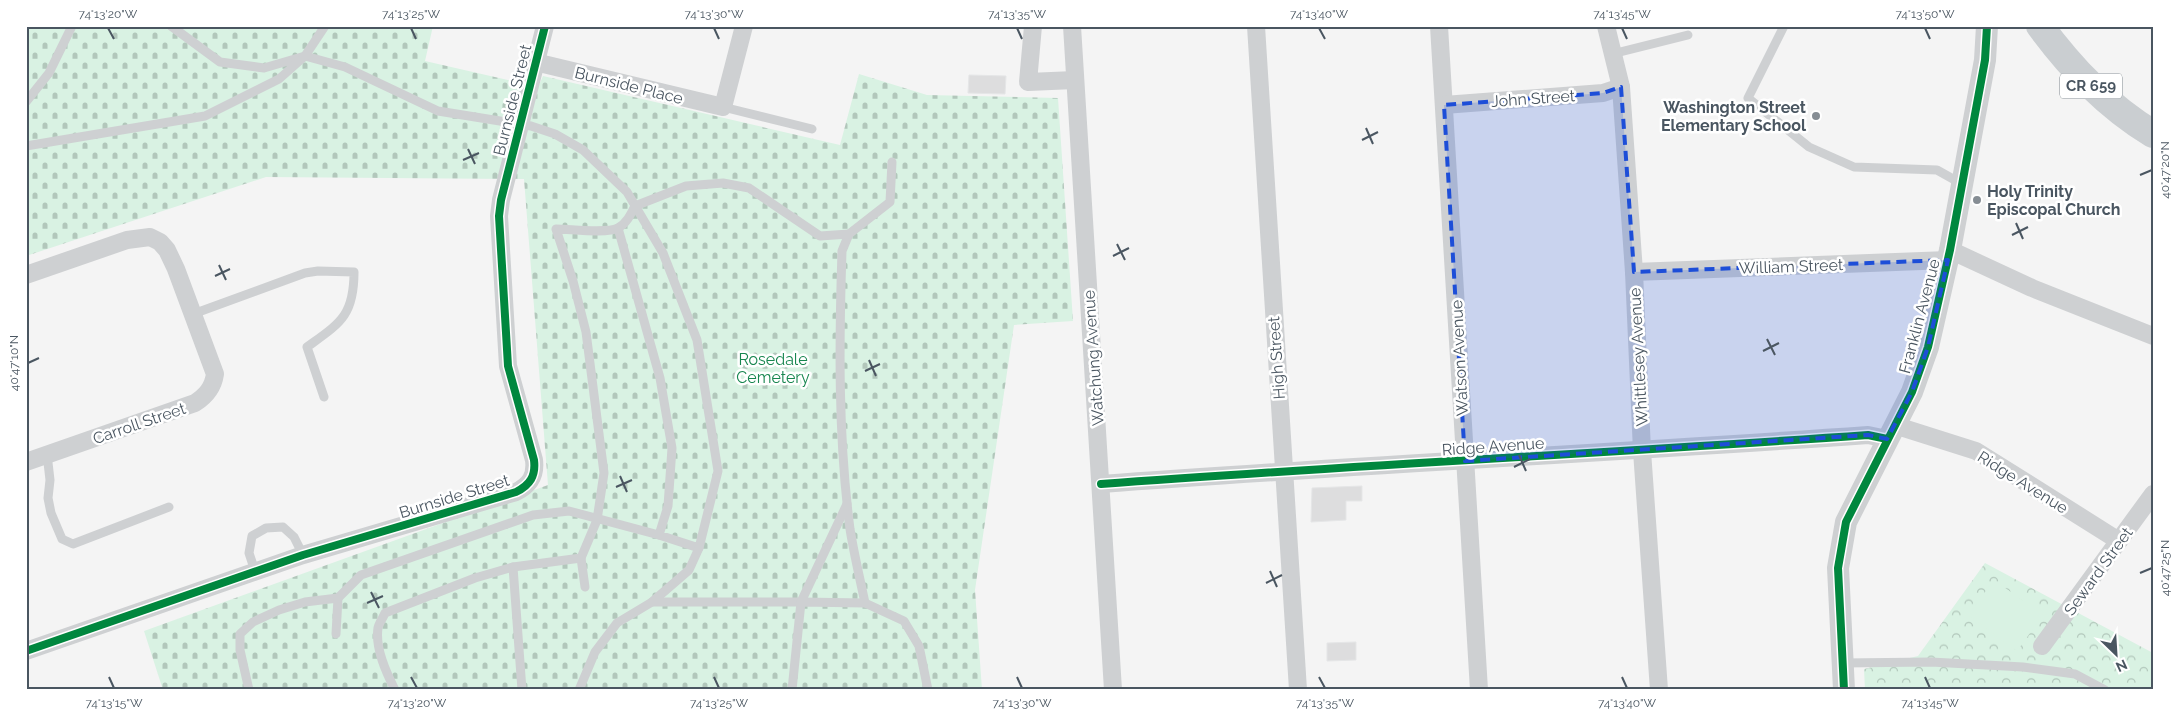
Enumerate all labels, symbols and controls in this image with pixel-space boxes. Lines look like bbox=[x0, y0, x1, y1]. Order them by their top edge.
text: 74°13'20"W bbox=[79, 7, 138, 21]
text: 74°13'25"W bbox=[382, 7, 440, 21]
text: 74°13'30"W bbox=[685, 7, 744, 21]
text: 74°13'35"W bbox=[988, 7, 1047, 21]
text: 74°13'40"W bbox=[1290, 7, 1349, 21]
text: 74°13'45"W bbox=[1593, 7, 1651, 21]
text: 74°13'50"W bbox=[1896, 7, 1955, 21]
street label: Burnside Street bbox=[489, 42, 536, 158]
street label: Burnside Place bbox=[573, 63, 685, 108]
road number: CR 659 bbox=[2060, 74, 2122, 98]
street label: John Street bbox=[1490, 86, 1576, 111]
place label: Washington Street Elementary School bbox=[1661, 98, 1807, 135]
marker: Washington Street Elementary School bbox=[1810, 110, 1822, 122]
text: 40°47'20"N bbox=[2158, 141, 2172, 199]
place label: Holy Trinity Episcopal Church bbox=[1987, 182, 2120, 219]
marker: Holy Trinity Episcopal Church bbox=[1971, 194, 1983, 206]
street label: William Street bbox=[1739, 255, 1844, 278]
street label: Franklin Avenue bbox=[1895, 257, 1944, 375]
street label: Whittlesey Avenue bbox=[1625, 287, 1652, 427]
street label: Watchung Avenue bbox=[1079, 289, 1108, 427]
street label: Watson Avenue bbox=[1447, 299, 1472, 417]
street label: High Street bbox=[1264, 315, 1289, 400]
text: 40°47'10"N bbox=[7, 335, 21, 391]
park label: Rosedale Cemetery bbox=[736, 350, 810, 387]
street label: Carroll Street bbox=[90, 399, 189, 448]
street label: Ridge Avenue bbox=[1441, 433, 1545, 460]
street label: Ridge Avenue bbox=[1974, 447, 2071, 518]
street label: Burnside Street bbox=[397, 471, 512, 522]
street label: Seward Street bbox=[2060, 523, 2137, 619]
text: 40°47'25"N bbox=[2158, 540, 2172, 596]
north arrow bbox=[2092, 628, 2142, 678]
text: N bbox=[2113, 656, 2130, 675]
text: 74°13'15"W bbox=[86, 696, 143, 710]
text: 74°13'20"W bbox=[388, 696, 447, 710]
text: 74°13'25"W bbox=[690, 696, 748, 710]
text: 74°13'30"W bbox=[993, 696, 1052, 710]
text: 74°13'35"W bbox=[1296, 696, 1355, 710]
text: 74°13'40"W bbox=[1598, 696, 1657, 710]
text: 74°13'45"W bbox=[1901, 696, 1959, 710]

